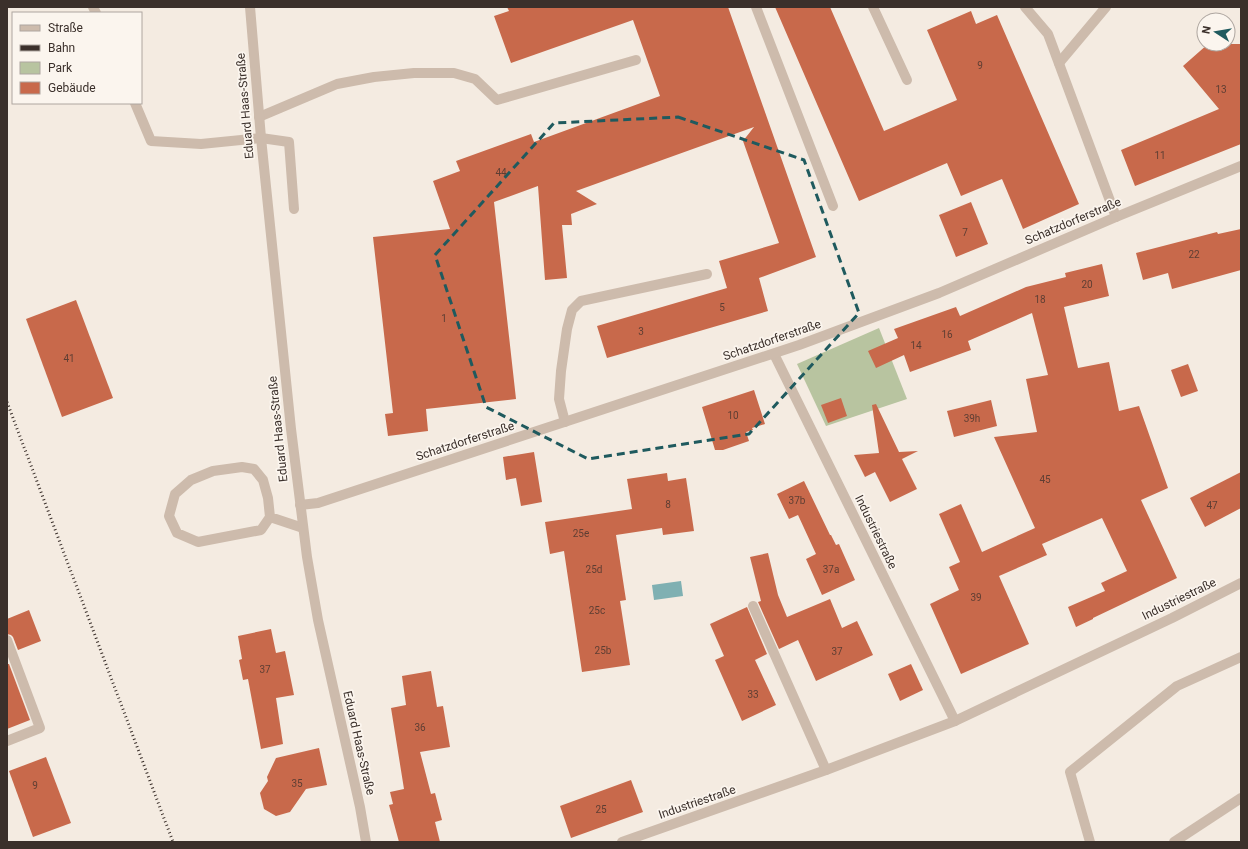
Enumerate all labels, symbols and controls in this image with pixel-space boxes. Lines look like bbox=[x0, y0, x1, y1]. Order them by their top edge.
legend bbox=[12, 12, 142, 104]
north arrow bbox=[1196, 12, 1236, 52]
text: Straße bbox=[48, 21, 83, 35]
text: N bbox=[1200, 25, 1214, 35]
text: Bahn bbox=[48, 41, 75, 55]
street label: Eduard Haas-Straße bbox=[233, 52, 257, 160]
house number: 9 bbox=[977, 60, 983, 71]
text: Park bbox=[48, 61, 73, 75]
text: Gebäude bbox=[48, 81, 96, 95]
house number: 13 bbox=[1215, 84, 1227, 95]
house number: 11 bbox=[1154, 150, 1166, 161]
house number: 44 bbox=[495, 167, 507, 178]
street label: Schatzdorferstraße bbox=[1023, 195, 1123, 247]
house number: 7 bbox=[962, 227, 968, 238]
house number: 22 bbox=[1188, 249, 1200, 260]
house number: 20 bbox=[1081, 279, 1093, 290]
house number: 18 bbox=[1034, 294, 1046, 305]
house number: 5 bbox=[719, 302, 725, 313]
house number: 1 bbox=[441, 313, 447, 324]
street label: Schatzdorferstraße bbox=[721, 317, 823, 363]
house number: 3 bbox=[638, 326, 644, 337]
house number: 16 bbox=[941, 329, 953, 340]
house number: 14 bbox=[910, 340, 922, 351]
house number: 41 bbox=[63, 353, 75, 364]
street label: Eduard Haas-Straße bbox=[265, 375, 291, 483]
house number: 10 bbox=[727, 410, 739, 421]
house number: 39h bbox=[964, 413, 980, 424]
street label: Schatzdorferstraße bbox=[414, 418, 516, 464]
house number: 45 bbox=[1039, 474, 1051, 485]
street label: Industriestraße bbox=[852, 493, 900, 571]
house number: 37b bbox=[789, 495, 806, 506]
house number: 8 bbox=[665, 499, 671, 510]
house number: 47 bbox=[1206, 500, 1218, 511]
house number: 25e bbox=[573, 528, 589, 539]
house number: 25d bbox=[586, 564, 602, 575]
house number: 37a bbox=[823, 564, 839, 575]
street label: Industriestraße bbox=[1140, 575, 1218, 623]
house number: 39 bbox=[970, 592, 982, 603]
house number: 25c bbox=[589, 605, 605, 616]
house number: 25b bbox=[595, 645, 612, 656]
house number: 37 bbox=[831, 646, 843, 657]
house number: 37 bbox=[259, 664, 271, 675]
house number: 33 bbox=[747, 689, 759, 700]
street label: Eduard Haas-Straße bbox=[340, 690, 378, 796]
house number: 36 bbox=[414, 722, 426, 733]
house number: 35 bbox=[291, 778, 303, 789]
house number: 9 bbox=[32, 780, 38, 791]
street label: Industriestraße bbox=[657, 782, 737, 822]
house number: 25 bbox=[595, 804, 607, 815]

